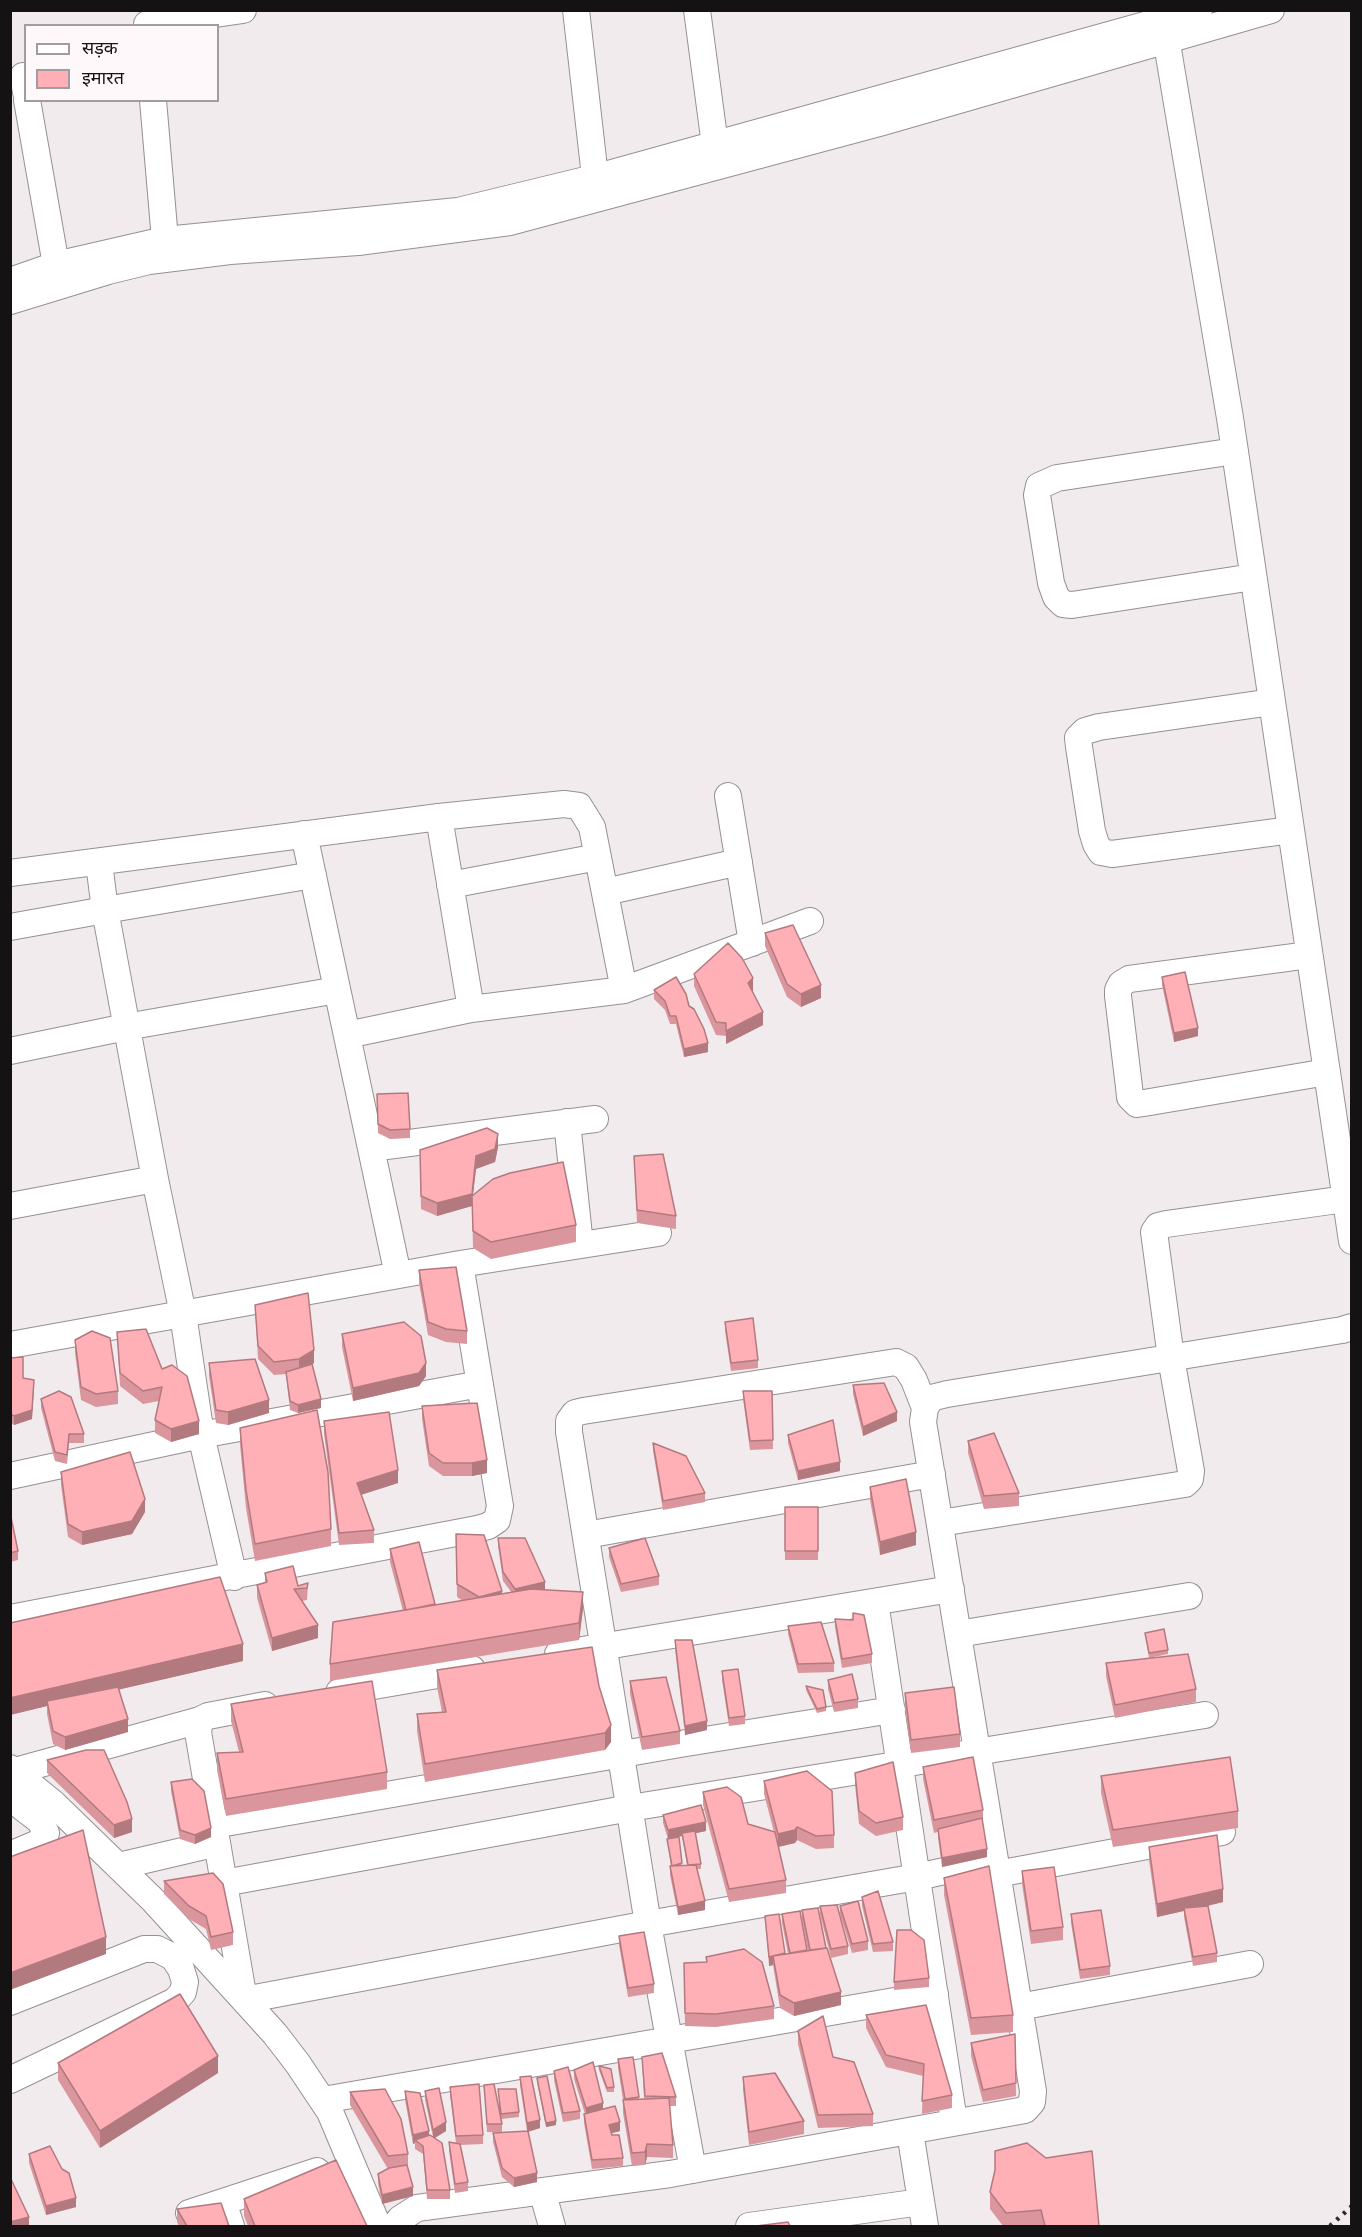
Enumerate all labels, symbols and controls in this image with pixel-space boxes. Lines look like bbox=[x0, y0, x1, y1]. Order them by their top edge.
legend bbox=[24, 24, 219, 102]
text: सड़क bbox=[82, 37, 118, 58]
text: इमारत bbox=[82, 67, 124, 88]

